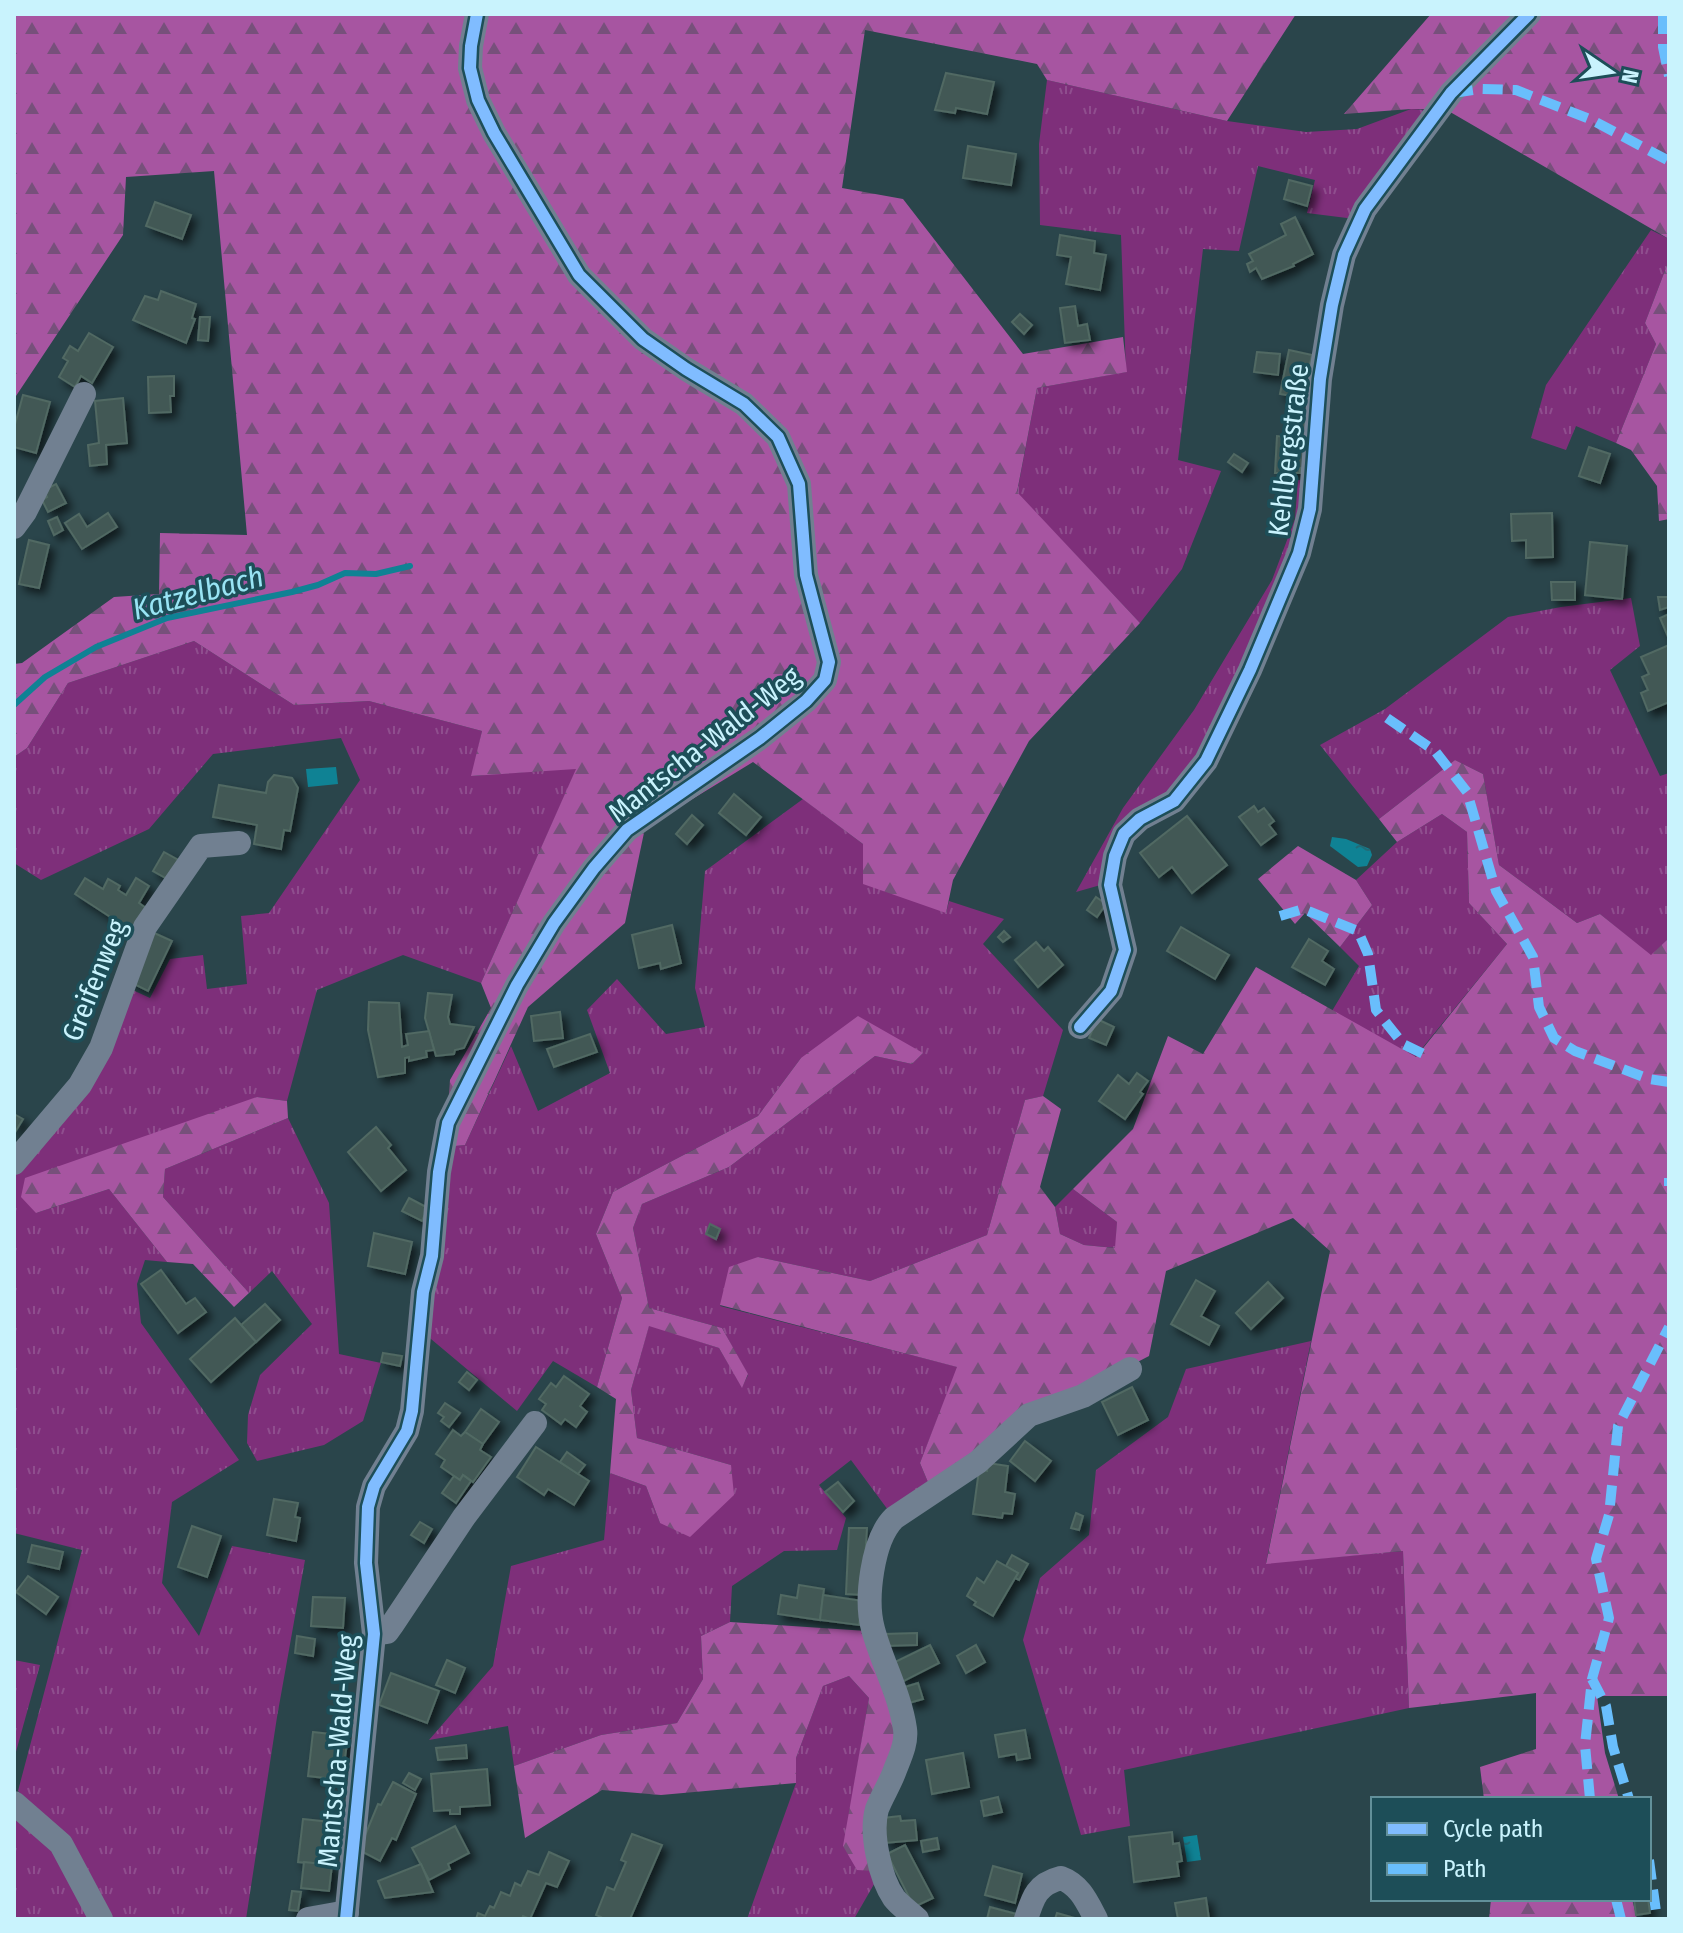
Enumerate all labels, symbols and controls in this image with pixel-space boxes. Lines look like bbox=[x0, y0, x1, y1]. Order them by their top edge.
north arrow bbox=[1571, 32, 1651, 112]
text: N bbox=[1615, 67, 1645, 86]
street label: Kehlbergstraße bbox=[1262, 362, 1315, 538]
water label: Katzelbach bbox=[128, 558, 268, 628]
street label: Mantscha-Wald-Weg bbox=[602, 659, 807, 829]
street label: Greifenweg bbox=[55, 914, 134, 1046]
street label: Mantscha-Wald-Weg bbox=[311, 1632, 364, 1869]
legend bbox=[1371, 1797, 1651, 1901]
text: Cycle path bbox=[1443, 1815, 1543, 1843]
text: Path bbox=[1443, 1855, 1487, 1883]

